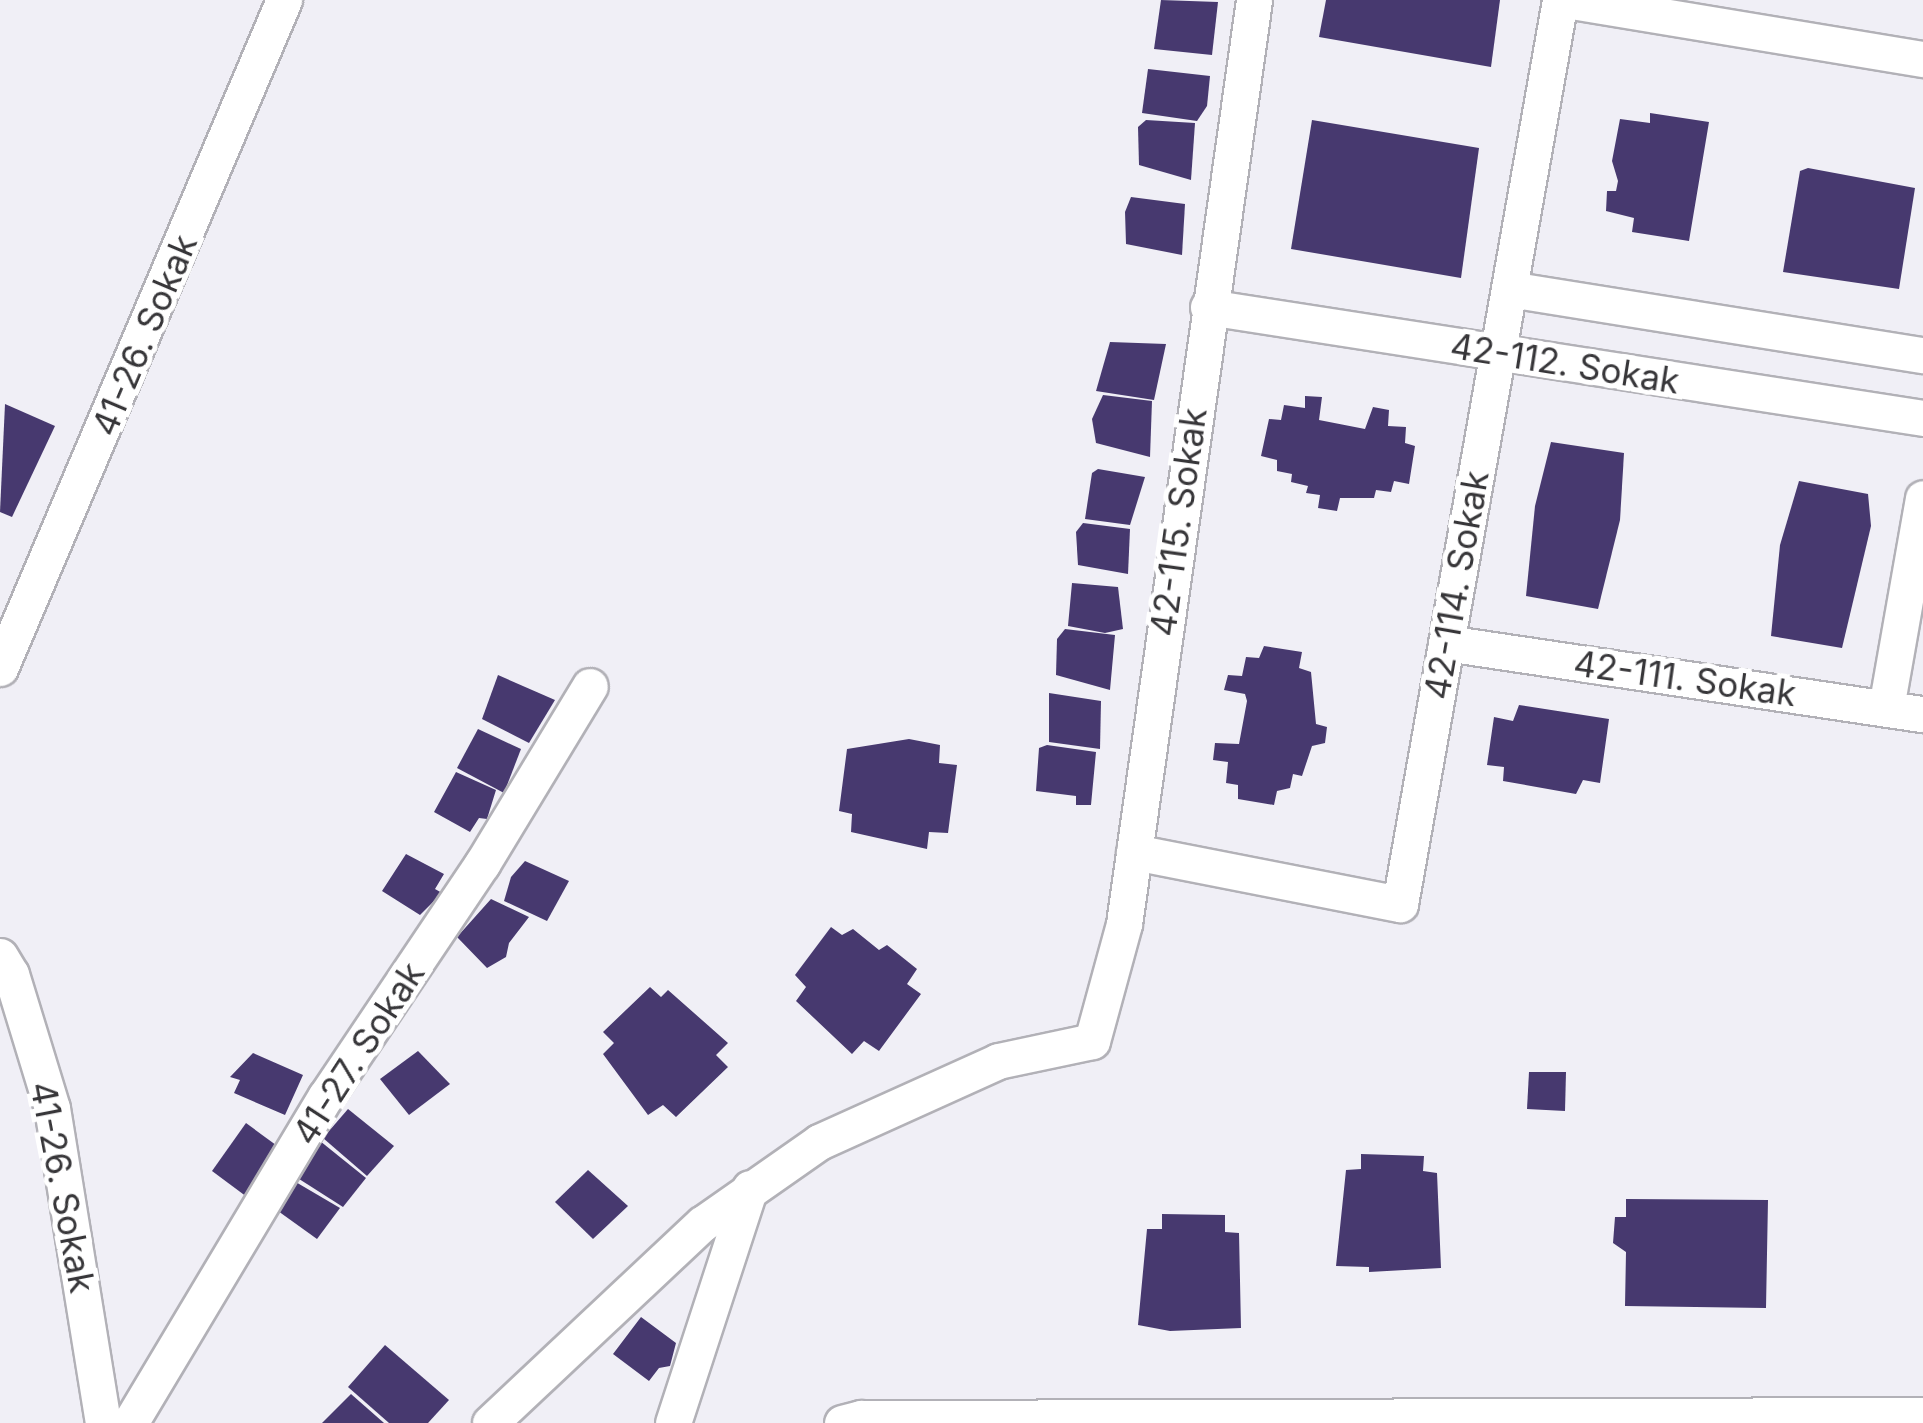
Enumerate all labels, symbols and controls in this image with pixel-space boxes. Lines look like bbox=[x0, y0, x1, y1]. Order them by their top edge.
street label: 41-26. Sokak bbox=[83, 228, 205, 442]
street label: 42-112. Sokak bbox=[1447, 324, 1683, 402]
street label: 42-115. Sokak bbox=[1141, 405, 1215, 639]
street label: 42-114. Sokak bbox=[1415, 467, 1497, 703]
street label: 42-111. Sokak bbox=[1571, 642, 1799, 714]
street label: 41-27. Sokak bbox=[283, 954, 433, 1152]
street label: 41-26. Sokak bbox=[22, 1078, 104, 1296]

